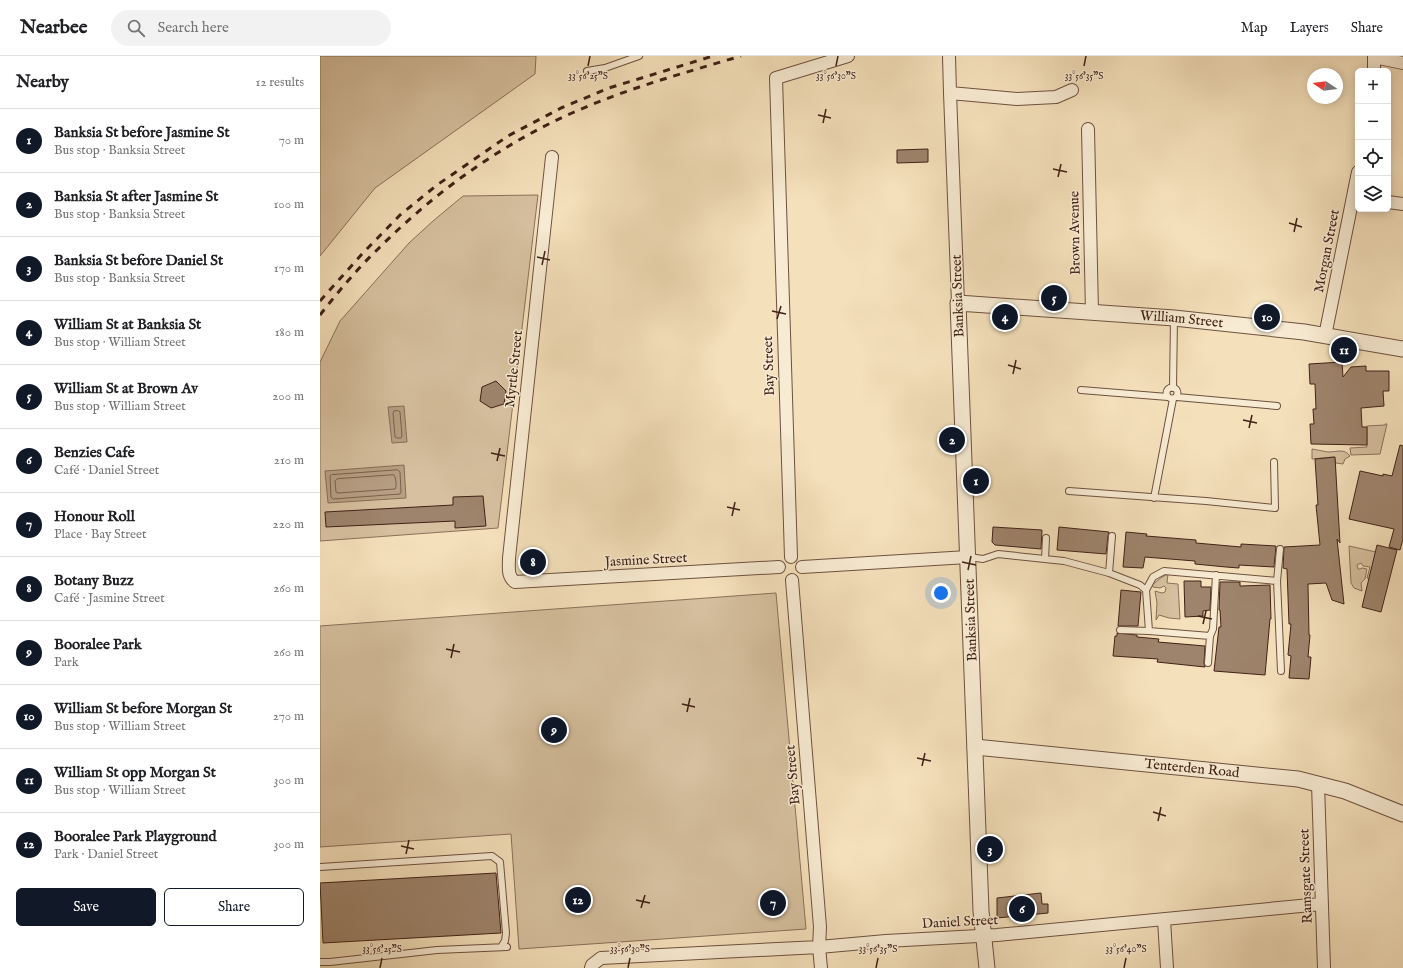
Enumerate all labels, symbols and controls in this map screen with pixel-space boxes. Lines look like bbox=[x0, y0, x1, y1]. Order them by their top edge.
search box bbox=[111, 10, 391, 46]
text: Nearbee bbox=[20, 16, 87, 40]
icon: search bbox=[125, 17, 147, 39]
text: Search here bbox=[157, 18, 229, 37]
text: Map bbox=[1241, 19, 1268, 37]
text: Layers bbox=[1290, 19, 1329, 37]
text: Share bbox=[1351, 19, 1383, 37]
north arrow bbox=[1307, 68, 1343, 104]
map controls bbox=[1355, 68, 1391, 212]
button: + bbox=[1355, 68, 1391, 104]
text: 33°56'25"S bbox=[568, 70, 608, 83]
text: 33°56'30"S bbox=[816, 70, 856, 83]
text: 33°56'35"S bbox=[1065, 70, 1103, 83]
text: Nearby bbox=[16, 72, 69, 93]
text: 12 results bbox=[256, 74, 304, 91]
button: − bbox=[1355, 104, 1391, 140]
text: Banksia St before Jasmine St bbox=[54, 123, 230, 142]
text: 1 bbox=[27, 132, 31, 149]
text: 70 m bbox=[279, 132, 304, 149]
button: locate bbox=[1355, 140, 1391, 176]
text: Bus stop · Banksia Street bbox=[54, 142, 185, 159]
button: layers bbox=[1355, 176, 1391, 212]
text: Banksia St after Jasmine St bbox=[54, 187, 218, 206]
street label: Brown Avenue bbox=[1065, 190, 1085, 275]
text: 2 bbox=[26, 196, 32, 213]
text: 100 m bbox=[274, 196, 304, 213]
text: Bus stop · Banksia Street bbox=[54, 206, 185, 223]
street label: Morgan Street bbox=[1310, 208, 1344, 294]
text: Banksia St before Daniel St bbox=[54, 251, 223, 270]
street label: Banksia Street bbox=[948, 254, 968, 338]
text: 3 bbox=[27, 260, 31, 277]
text: 170 m bbox=[274, 260, 304, 277]
text: Bus stop · Banksia Street bbox=[54, 270, 185, 287]
pin: 5 bbox=[1041, 283, 1067, 313]
pin: 4 bbox=[992, 302, 1018, 332]
pin: 10 bbox=[1254, 302, 1280, 332]
street label: William Street bbox=[1140, 307, 1224, 332]
text: William St at Banksia St bbox=[54, 315, 201, 334]
text: 4 bbox=[26, 324, 32, 341]
text: 180 m bbox=[275, 324, 304, 341]
street label: Myrtle Street bbox=[501, 329, 527, 409]
text: Bus stop · William Street bbox=[54, 334, 186, 351]
pin: 11 bbox=[1331, 335, 1357, 365]
street label: Bay Street bbox=[759, 336, 779, 396]
text: William St at Brown Av bbox=[54, 379, 198, 398]
text: 5 bbox=[27, 388, 31, 405]
text: 200 m bbox=[272, 388, 304, 405]
text: Bus stop · William Street bbox=[54, 398, 186, 415]
pin: 2 bbox=[939, 425, 965, 455]
text: Benzies Cafe bbox=[54, 443, 135, 462]
text: 6 bbox=[26, 452, 32, 469]
text: 210 m bbox=[274, 452, 304, 469]
text: Café · Daniel Street bbox=[54, 462, 159, 479]
pin: 1 bbox=[963, 466, 989, 496]
text: Honour Roll bbox=[54, 507, 135, 526]
text: 7 bbox=[26, 516, 32, 533]
text: 220 m bbox=[273, 516, 304, 533]
text: Place · Bay Street bbox=[54, 526, 146, 543]
pin: 8 bbox=[520, 547, 546, 577]
street label: Jasmine Street bbox=[602, 549, 688, 571]
text: Botany Buzz bbox=[54, 571, 134, 590]
street label: Banksia Street bbox=[961, 578, 981, 662]
text: 8 bbox=[26, 580, 32, 597]
text: 260 m bbox=[273, 580, 304, 597]
your location bbox=[931, 583, 951, 603]
text: Café · Jasmine Street bbox=[54, 590, 165, 607]
text: Booralee Park bbox=[54, 635, 142, 654]
text: 9 bbox=[26, 644, 32, 661]
text: 260 m bbox=[273, 644, 304, 661]
text: Park bbox=[54, 654, 79, 671]
text: William St before Morgan St bbox=[54, 699, 232, 718]
text: 10 bbox=[23, 708, 35, 725]
text: 270 m bbox=[273, 708, 304, 725]
pin: 9 bbox=[541, 715, 567, 745]
text: Bus stop · William Street bbox=[54, 718, 186, 735]
street label: Bay Street bbox=[781, 744, 805, 806]
street label: Tenterden Road bbox=[1144, 755, 1241, 782]
text: William St opp Morgan St bbox=[54, 763, 216, 782]
text: 11 bbox=[24, 772, 34, 789]
text: 300 m bbox=[273, 772, 304, 789]
text: Bus stop · William Street bbox=[54, 782, 186, 799]
text: Booralee Park Playground bbox=[54, 827, 217, 846]
street label: Ramsgate Street bbox=[1295, 828, 1317, 924]
pin: 3 bbox=[977, 834, 1003, 864]
text: 12 bbox=[24, 836, 34, 853]
text: 300 m bbox=[273, 836, 304, 853]
text: Park · Daniel Street bbox=[54, 846, 158, 863]
pin: 12 bbox=[565, 885, 591, 915]
button: Save bbox=[16, 888, 156, 926]
button: Share bbox=[164, 888, 304, 926]
pin: 7 bbox=[760, 888, 786, 918]
pin: 6 bbox=[1009, 894, 1035, 924]
street label: Daniel Street bbox=[921, 911, 999, 933]
text: 33°56'25"S bbox=[362, 943, 402, 956]
text: 33°56'30"S bbox=[610, 943, 650, 956]
text: 33°56'35"S bbox=[859, 943, 897, 956]
text: 33°56'40"S bbox=[1105, 943, 1147, 956]

